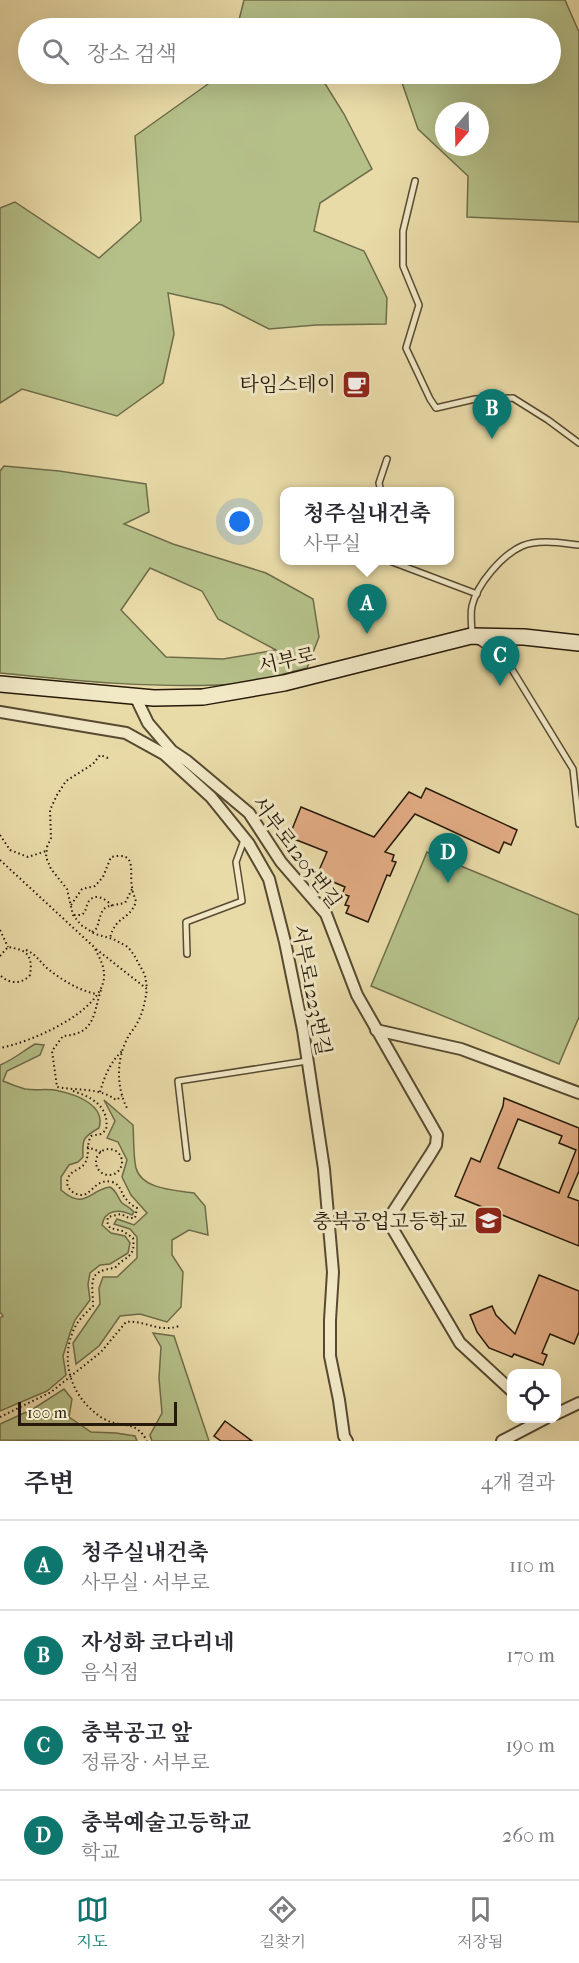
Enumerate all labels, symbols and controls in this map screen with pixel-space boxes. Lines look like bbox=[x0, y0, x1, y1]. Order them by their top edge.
search box bbox=[18, 18, 561, 84]
icon: search bbox=[39, 35, 72, 68]
text: 장소 검색 bbox=[87, 41, 177, 67]
north arrow bbox=[435, 102, 489, 156]
cafe icon: 타임스테이 bbox=[341, 368, 373, 400]
place label: 타임스테이 bbox=[239, 373, 336, 396]
pin: B bbox=[472, 390, 512, 439]
popup bbox=[280, 487, 454, 565]
text: 청주실내건축 bbox=[303, 501, 431, 527]
your location bbox=[225, 507, 254, 536]
text: 사무실 bbox=[303, 532, 361, 555]
pin: A bbox=[348, 584, 386, 634]
pin: C bbox=[480, 636, 520, 686]
street label: 서부로 bbox=[256, 643, 318, 678]
street label: 서부로1205번길 bbox=[247, 792, 346, 913]
pin: D bbox=[428, 834, 468, 883]
street label: 서부로1223번길 bbox=[288, 923, 335, 1057]
school or university icon: 충북공업고등학교 bbox=[472, 1205, 504, 1237]
place label: 충북공업고등학교 bbox=[312, 1210, 468, 1233]
map controls bbox=[507, 1369, 561, 1423]
button: locate bbox=[507, 1369, 561, 1423]
scale bar bbox=[18, 1399, 177, 1426]
text: 100 m bbox=[27, 1403, 67, 1422]
text: 주변 bbox=[24, 1468, 74, 1499]
text: 4개 결과 bbox=[481, 1471, 555, 1494]
text: 청주실내건축 bbox=[81, 1540, 209, 1566]
text: A bbox=[37, 1554, 50, 1577]
text: 110 m bbox=[509, 1554, 555, 1577]
text: 사무실 · 서부로 bbox=[81, 1571, 210, 1594]
text: 자성화 코다리네 bbox=[81, 1630, 234, 1656]
text: B bbox=[37, 1644, 50, 1667]
text: 170 m bbox=[506, 1644, 555, 1667]
text: 음식점 bbox=[81, 1661, 139, 1684]
text: 충북공고 앞 bbox=[81, 1720, 192, 1746]
text: C bbox=[37, 1734, 50, 1757]
text: 190 m bbox=[505, 1734, 555, 1757]
text: 정류장 · 서부로 bbox=[81, 1751, 210, 1774]
text: 충북예술고등학교 bbox=[81, 1810, 251, 1836]
text: D bbox=[36, 1824, 51, 1847]
text: 260 m bbox=[502, 1824, 555, 1847]
text: 학교 bbox=[81, 1841, 120, 1864]
tab: 지도 bbox=[76, 1893, 109, 1952]
tab: 길찾기 bbox=[260, 1893, 306, 1952]
tab: 저장됨 bbox=[457, 1893, 503, 1952]

